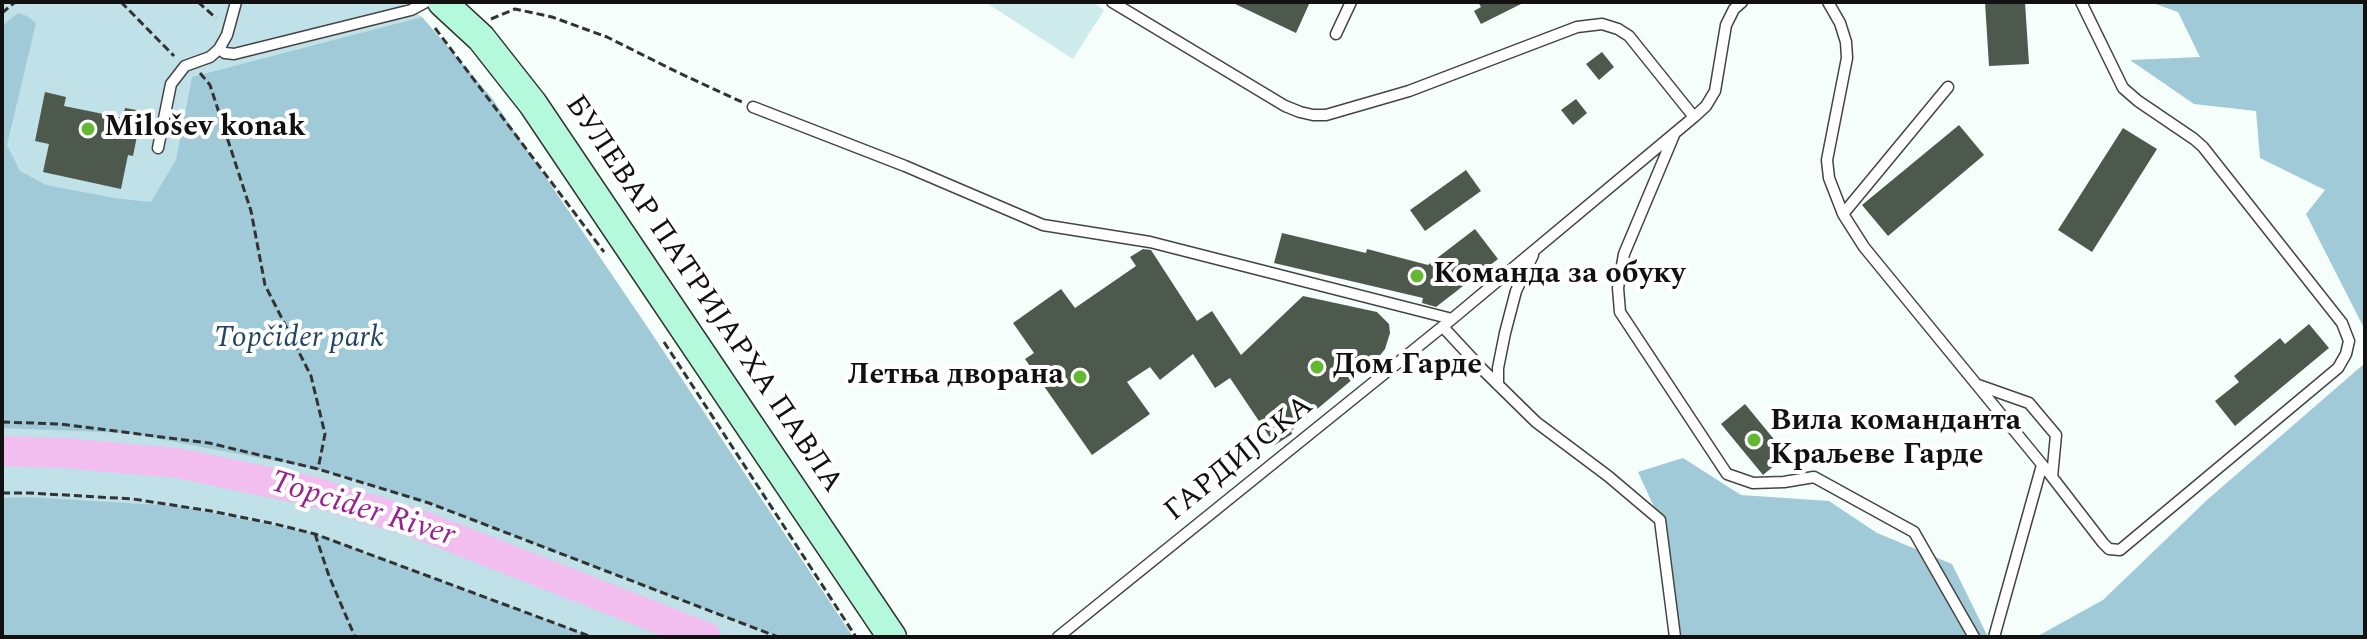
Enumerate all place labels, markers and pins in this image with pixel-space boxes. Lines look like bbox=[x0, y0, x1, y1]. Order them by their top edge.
place label: Milošev konak bbox=[104, 111, 306, 147]
marker: Milošev konak bbox=[79, 120, 97, 138]
place label: Команда за обуку bbox=[1433, 258, 1685, 294]
marker: Команда за обуку bbox=[1408, 267, 1426, 285]
place label: Дом Гарде bbox=[1333, 349, 1482, 385]
marker: Дом Гарде bbox=[1308, 358, 1326, 376]
place label: Летња дворана bbox=[848, 359, 1064, 395]
marker: Летња дворана bbox=[1071, 368, 1089, 386]
place label: Вила команданта Краљеве Гарде bbox=[1770, 405, 2021, 476]
marker: Вила команданта Краљеве Гарде bbox=[1745, 431, 1763, 449]

